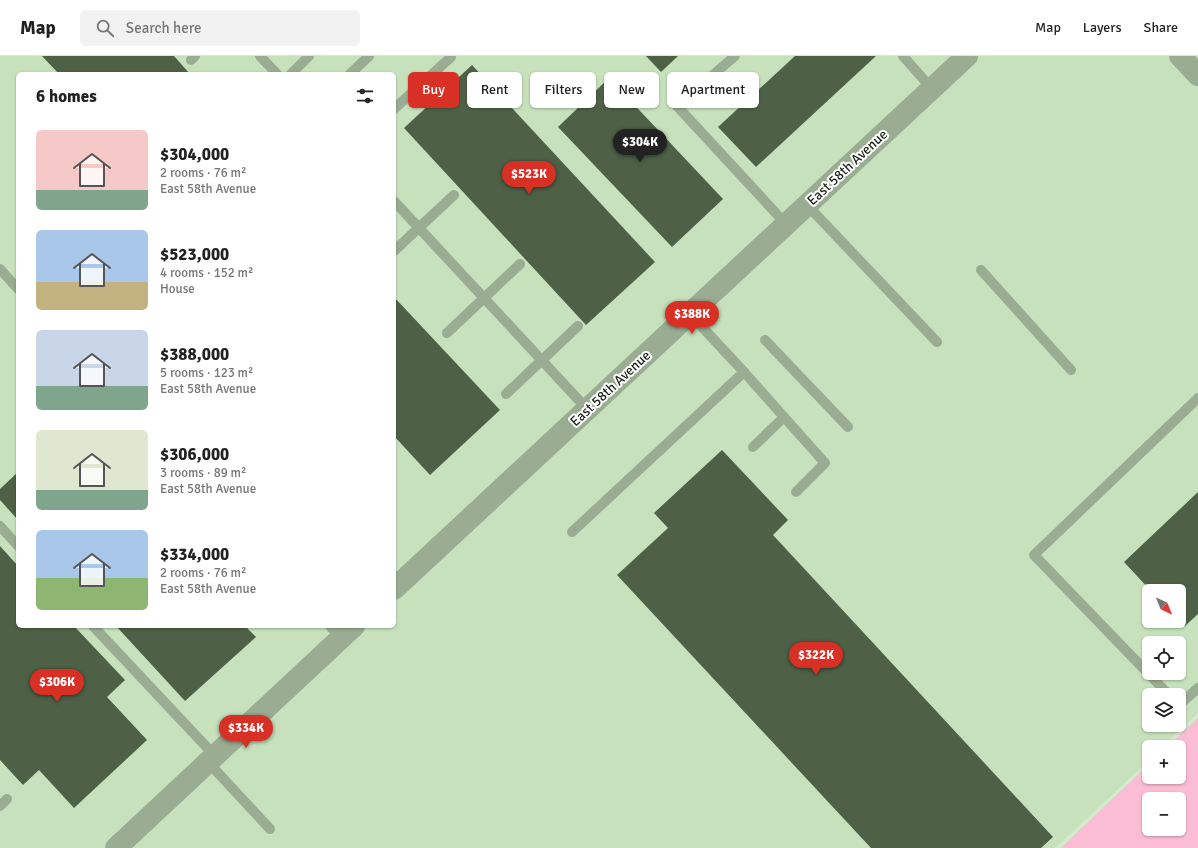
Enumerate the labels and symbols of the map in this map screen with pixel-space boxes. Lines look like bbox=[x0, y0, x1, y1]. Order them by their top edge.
street label: East 58th Avenue bbox=[804, 126, 891, 209]
pin: $304K bbox=[612, 129, 668, 163]
pin: $523K bbox=[501, 161, 557, 195]
pin: $388K bbox=[664, 301, 720, 335]
street label: East 58th Avenue bbox=[567, 347, 654, 430]
north arrow bbox=[1142, 584, 1186, 628]
pin: $322K bbox=[788, 642, 844, 676]
pin: $306K bbox=[29, 669, 85, 703]
pin: $334K bbox=[218, 715, 274, 749]

